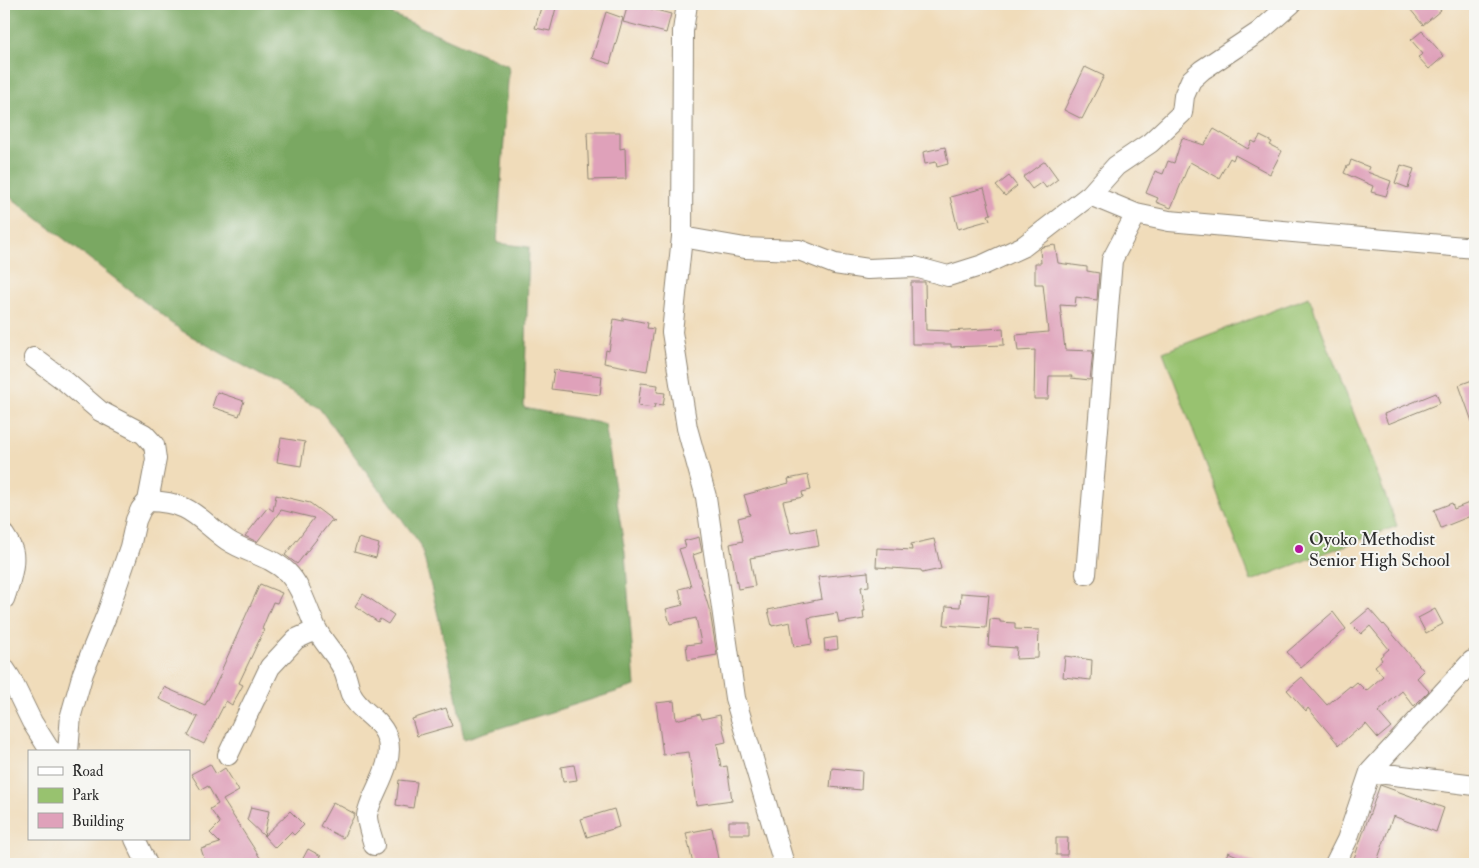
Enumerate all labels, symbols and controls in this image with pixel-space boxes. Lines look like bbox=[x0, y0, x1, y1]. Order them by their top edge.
place label: Oyoko Methodist Senior High School bbox=[1309, 528, 1450, 572]
marker: Oyoko Methodist Senior High School bbox=[1293, 543, 1305, 555]
legend bbox=[28, 750, 190, 840]
text: Road bbox=[72, 762, 104, 781]
text: Park bbox=[72, 786, 99, 805]
text: Building bbox=[72, 812, 124, 831]

